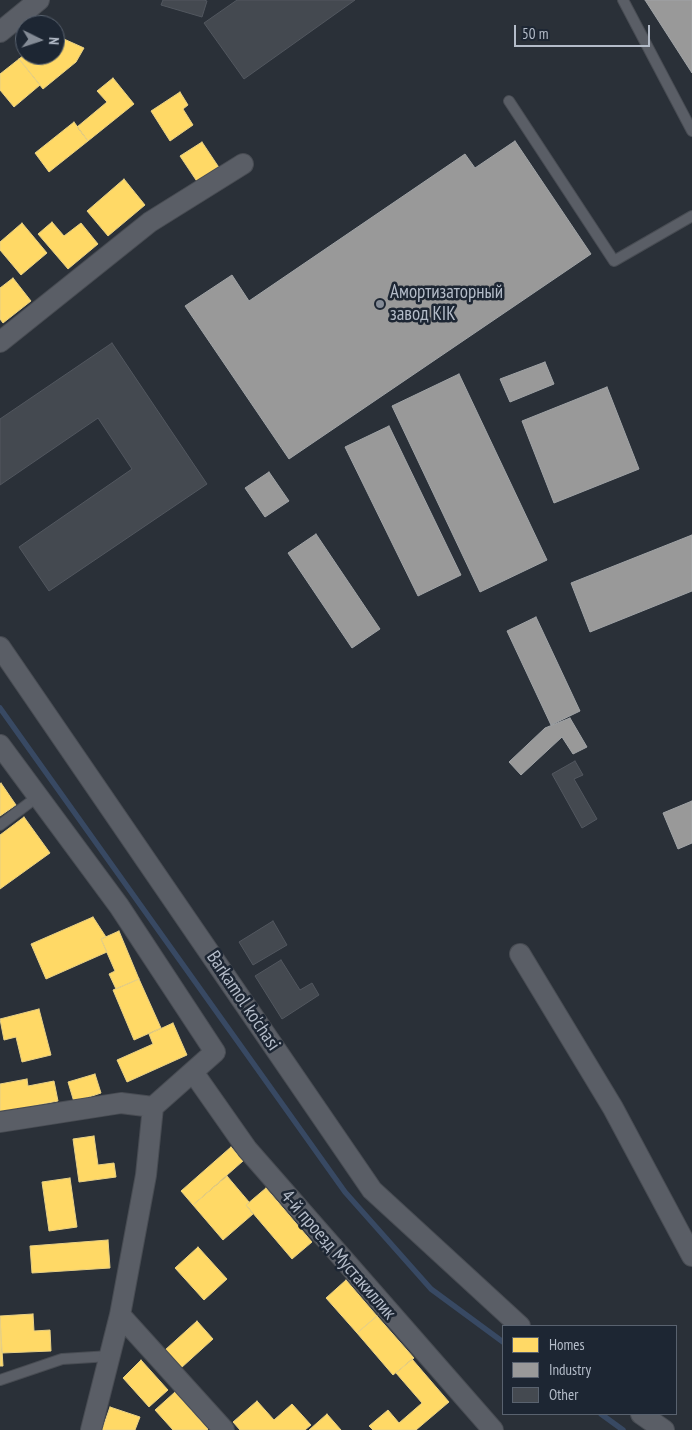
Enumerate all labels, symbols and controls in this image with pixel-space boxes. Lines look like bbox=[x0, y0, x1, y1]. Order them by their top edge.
north arrow bbox=[15, 15, 65, 65]
scale bar bbox=[517, 15, 653, 47]
text: 50 m bbox=[522, 24, 548, 43]
text: N bbox=[45, 37, 63, 45]
place label: Амортизаторный завод KIK bbox=[390, 282, 503, 326]
marker: Амортизаторный завод KIK bbox=[374, 298, 386, 310]
street label: Barkamol ko'chasi bbox=[201, 947, 285, 1055]
street label: 4-й проезд Мустакиллик bbox=[276, 1186, 400, 1324]
legend bbox=[502, 1325, 677, 1415]
text: Homes bbox=[549, 1335, 585, 1354]
text: Industry bbox=[549, 1360, 591, 1379]
text: Other bbox=[549, 1385, 578, 1404]

